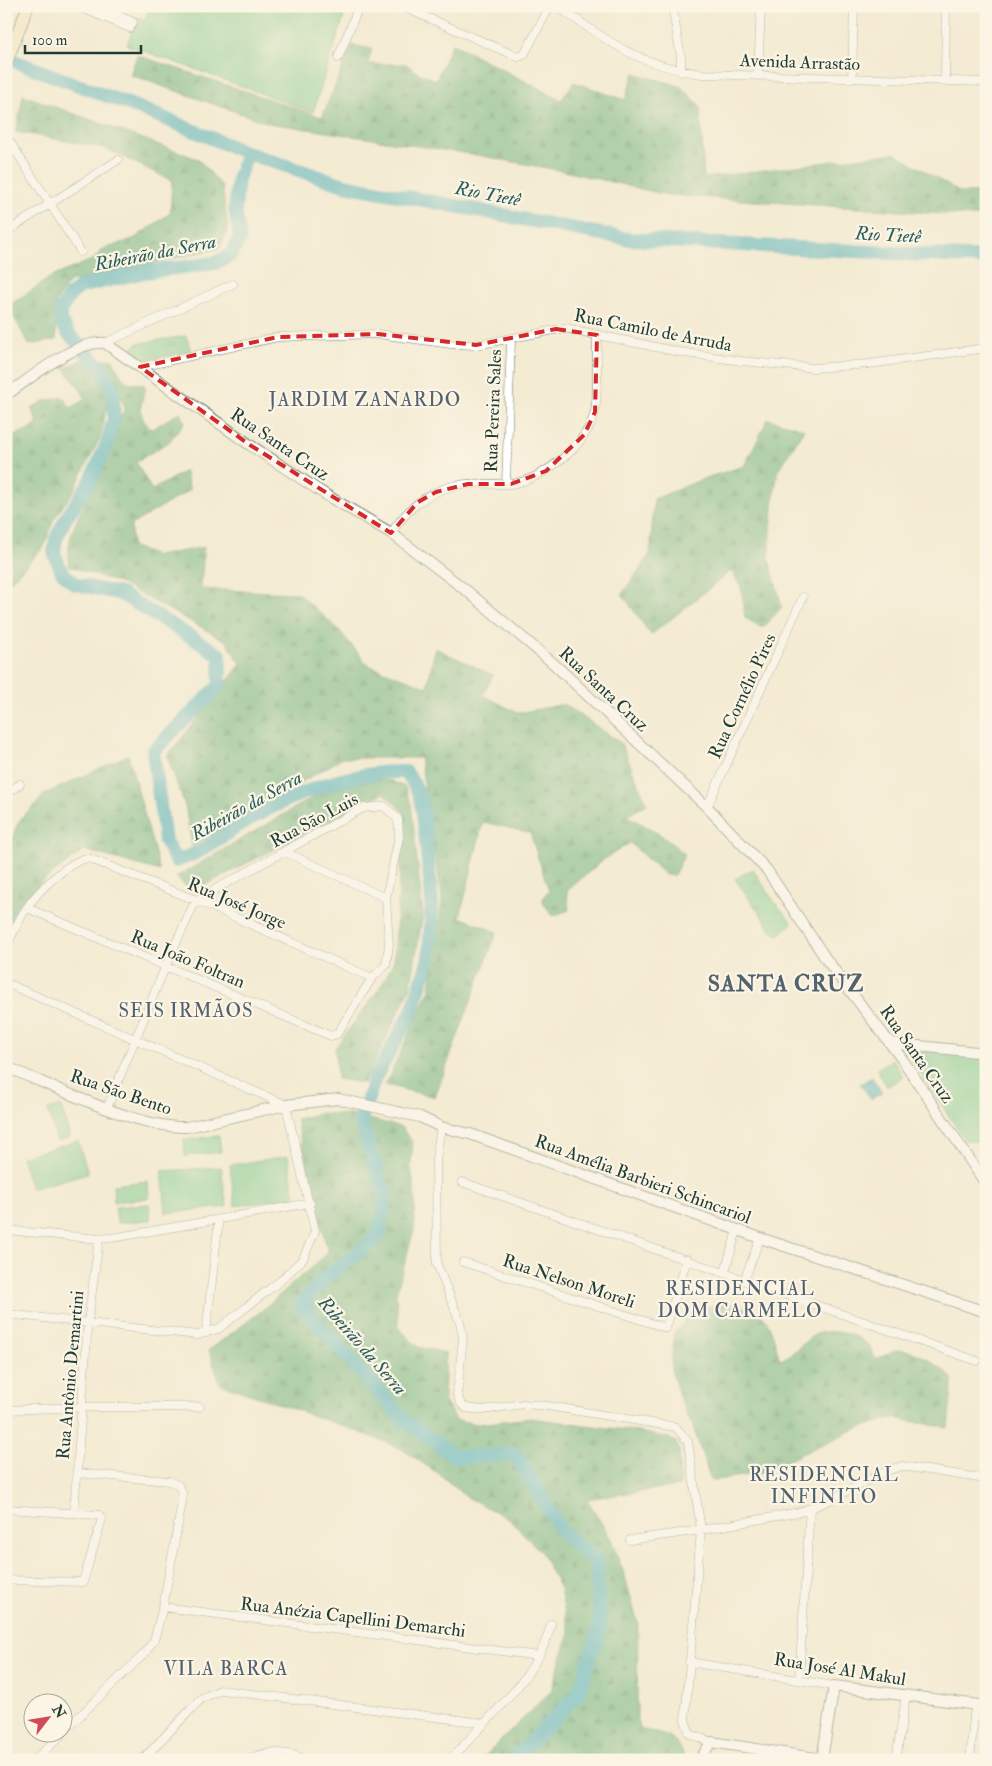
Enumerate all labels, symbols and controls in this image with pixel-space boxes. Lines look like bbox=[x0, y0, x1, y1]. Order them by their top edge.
scale bar bbox=[25, 22, 141, 54]
text: 100 m bbox=[32, 31, 68, 50]
street label: Avenida Arrastão bbox=[738, 49, 861, 76]
water label: Rio Tietê bbox=[452, 176, 523, 212]
water label: Rio Tietê bbox=[853, 221, 922, 249]
water label: Ribeirão da Serra bbox=[91, 229, 218, 277]
street label: Rua Camilo de Arruda bbox=[572, 304, 734, 357]
street label: Rua Pereira Sales bbox=[480, 349, 507, 473]
district label: JARDIM ZANARDO bbox=[268, 388, 461, 412]
street label: Rua Santa Cruz bbox=[226, 403, 334, 486]
street label: Rua Cornélio Pires bbox=[703, 630, 782, 763]
street label: Rua Santa Cruz bbox=[554, 642, 654, 737]
water label: Ribeirão da Serra bbox=[186, 765, 307, 847]
street label: Rua São Luis bbox=[266, 788, 362, 853]
street label: Rua José Jorge bbox=[184, 872, 290, 935]
street label: Rua João Foltran bbox=[127, 925, 248, 994]
district label: SANTA CRUZ bbox=[708, 970, 864, 998]
district label: SEIS IRMÃOS bbox=[119, 997, 253, 1023]
street label: Rua Santa Cruz bbox=[874, 1001, 959, 1108]
street label: Rua São Bento bbox=[67, 1064, 175, 1121]
street label: Rua Amélia Barbieri Schincariol bbox=[531, 1130, 755, 1230]
street label: Rua Nelson Moreli bbox=[500, 1249, 638, 1314]
district label: RESIDENCIAL DOM CARMELO bbox=[658, 1277, 822, 1323]
street label: Rua Antônio Demartini bbox=[52, 1289, 89, 1461]
water label: Ribeirão da Serra bbox=[312, 1290, 412, 1400]
district label: RESIDENCIAL INFINITO bbox=[749, 1463, 899, 1509]
street label: Rua Anézia Capellini Demarchi bbox=[239, 1592, 467, 1643]
street label: Rua José Al Makul bbox=[772, 1648, 908, 1691]
district label: VILA BARCA bbox=[163, 1657, 289, 1681]
north arrow bbox=[22, 1694, 72, 1744]
text: N bbox=[48, 1701, 69, 1722]

